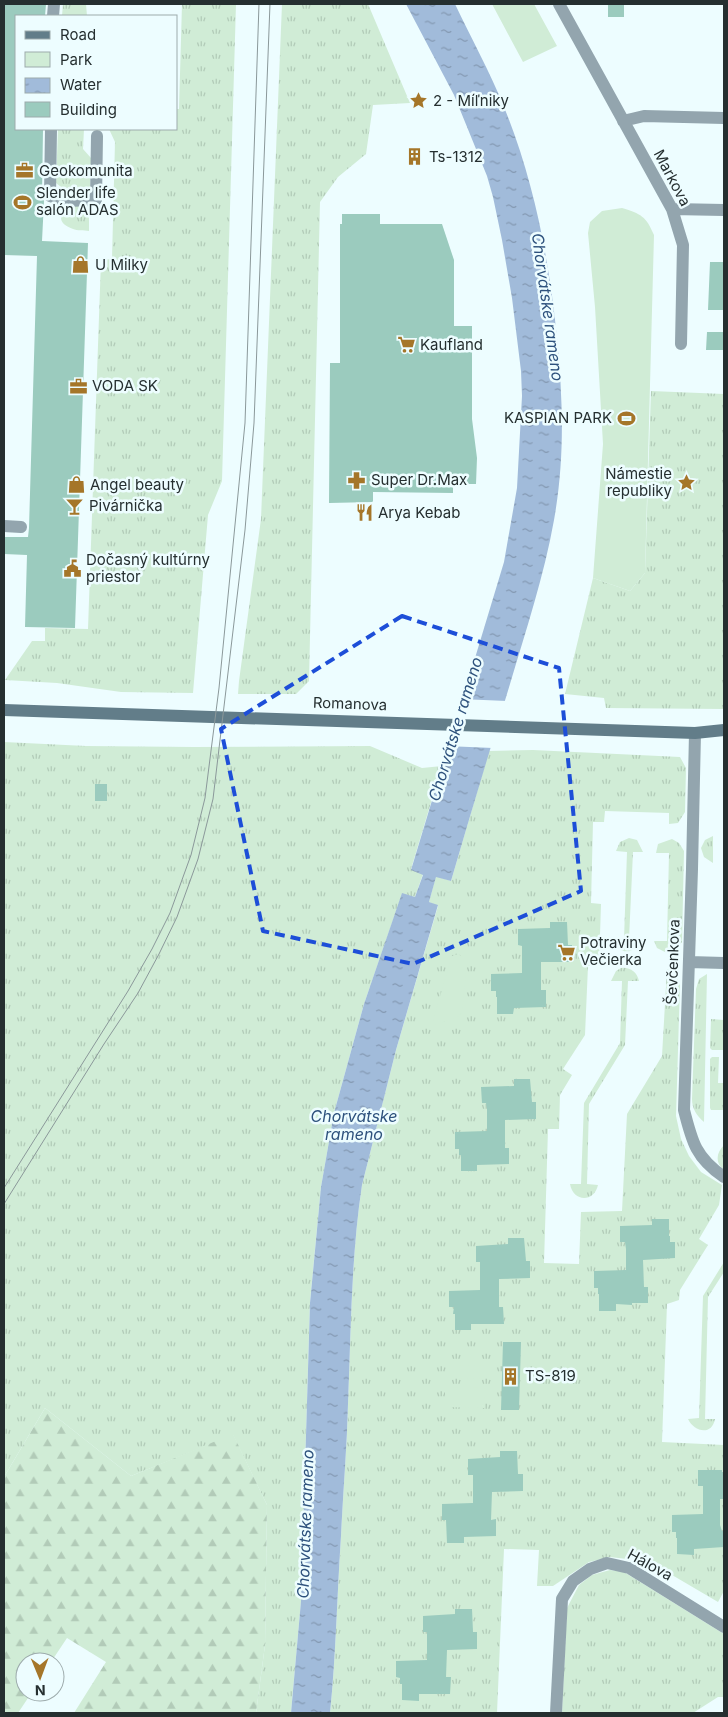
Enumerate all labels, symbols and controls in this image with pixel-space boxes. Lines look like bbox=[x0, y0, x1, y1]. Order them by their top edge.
legend bbox=[15, 15, 178, 130]
text: Road bbox=[60, 25, 96, 44]
text: Park bbox=[60, 50, 93, 69]
text: Water bbox=[60, 75, 102, 94]
place icon: 2 - Míľniky bbox=[409, 91, 429, 111]
place label: 2 - Míľniky bbox=[433, 91, 509, 110]
text: Building bbox=[60, 100, 117, 119]
street label: Markova bbox=[650, 146, 695, 209]
building icon: Ts-1312 bbox=[405, 147, 425, 167]
place label: Ts-1312 bbox=[429, 147, 483, 166]
office icon: Geokomunita bbox=[15, 161, 35, 181]
place label: Geokomunita bbox=[39, 161, 133, 180]
place label: Slender life salón ADAS bbox=[36, 183, 119, 219]
sports icon: Slender life salón ADAS bbox=[12, 192, 32, 212]
water label: Chorvátske rameno bbox=[528, 232, 568, 382]
shop icon: U Milky bbox=[71, 255, 91, 275]
place label: U Milky bbox=[95, 255, 148, 274]
supermarket icon: Kaufland bbox=[396, 335, 416, 355]
place label: Kaufland bbox=[420, 335, 483, 354]
office icon: VODA SK bbox=[68, 376, 88, 396]
place label: VODA SK bbox=[92, 376, 158, 395]
place label: KASPIAN PARK bbox=[504, 408, 612, 427]
sports icon: KASPIAN PARK bbox=[616, 408, 636, 428]
place label: Námestie republiky bbox=[605, 464, 673, 500]
pharmacy icon: Super Dr.Max bbox=[347, 470, 367, 490]
place label: Super Dr.Max bbox=[371, 470, 467, 489]
place icon: Námestie republiky bbox=[676, 473, 696, 493]
shop icon: Angel beauty bbox=[66, 475, 86, 495]
place label: Angel beauty bbox=[90, 475, 185, 494]
bar icon: Pivárnička bbox=[65, 496, 85, 516]
place label: Pivárnička bbox=[89, 496, 163, 515]
restaurant icon: Arya Kebab bbox=[354, 503, 374, 523]
place label: Arya Kebab bbox=[378, 503, 460, 522]
place label: Dočasný kultúrny priestor bbox=[86, 550, 210, 586]
public building icon: Dočasný kultúrny priestor bbox=[62, 559, 82, 579]
water label: Chorvátske rameno bbox=[424, 655, 486, 803]
street label: Romanova bbox=[313, 693, 387, 714]
street label: Ševčenkova bbox=[662, 919, 683, 1005]
place label: Potraviny Večierka bbox=[580, 933, 647, 969]
supermarket icon: Potraviny Večierka bbox=[556, 942, 576, 962]
water label: Chorvátske rameno bbox=[311, 1106, 397, 1144]
building icon: TS-819 bbox=[501, 1366, 521, 1386]
place label: TS-819 bbox=[525, 1366, 576, 1385]
water label: Chorvátske rameno bbox=[292, 1449, 318, 1599]
street label: Hálova bbox=[624, 1544, 676, 1585]
north arrow bbox=[15, 1652, 65, 1702]
text: N bbox=[35, 1682, 46, 1699]

